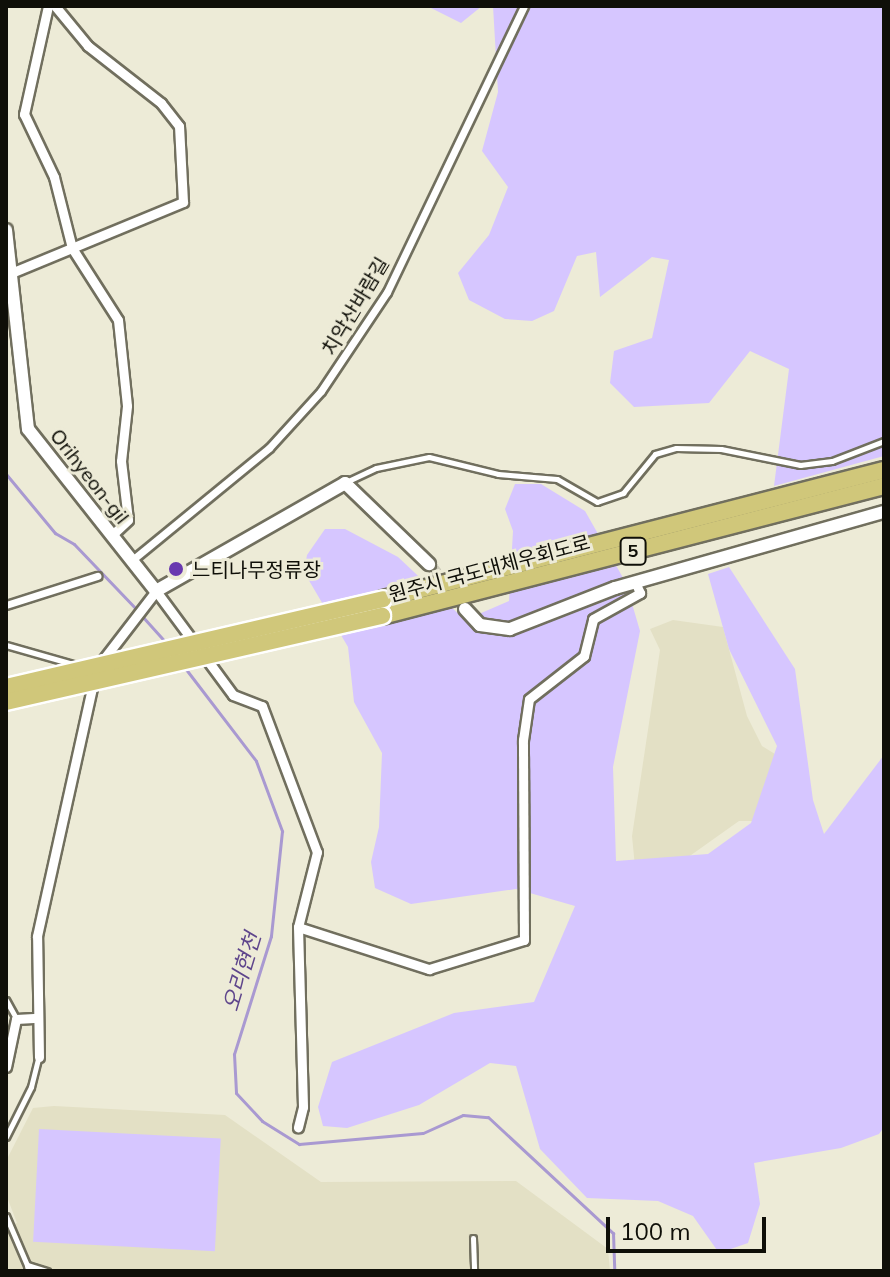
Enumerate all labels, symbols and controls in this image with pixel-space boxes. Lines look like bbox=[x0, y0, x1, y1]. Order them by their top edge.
street label: 치악산바람길 bbox=[316, 253, 394, 359]
street label: Orihyeon-gil bbox=[45, 424, 135, 528]
street label: 원주시 국도대체우회도로 bbox=[386, 530, 592, 606]
road number: 5 bbox=[619, 537, 647, 565]
place label: 느티나무정류장 bbox=[192, 557, 321, 581]
marker: 느티나무정류장 bbox=[167, 560, 185, 578]
water label: 오리현천 bbox=[218, 929, 266, 1015]
scale bar bbox=[610, 1201, 770, 1251]
text: 100 m bbox=[620, 1216, 691, 1246]

